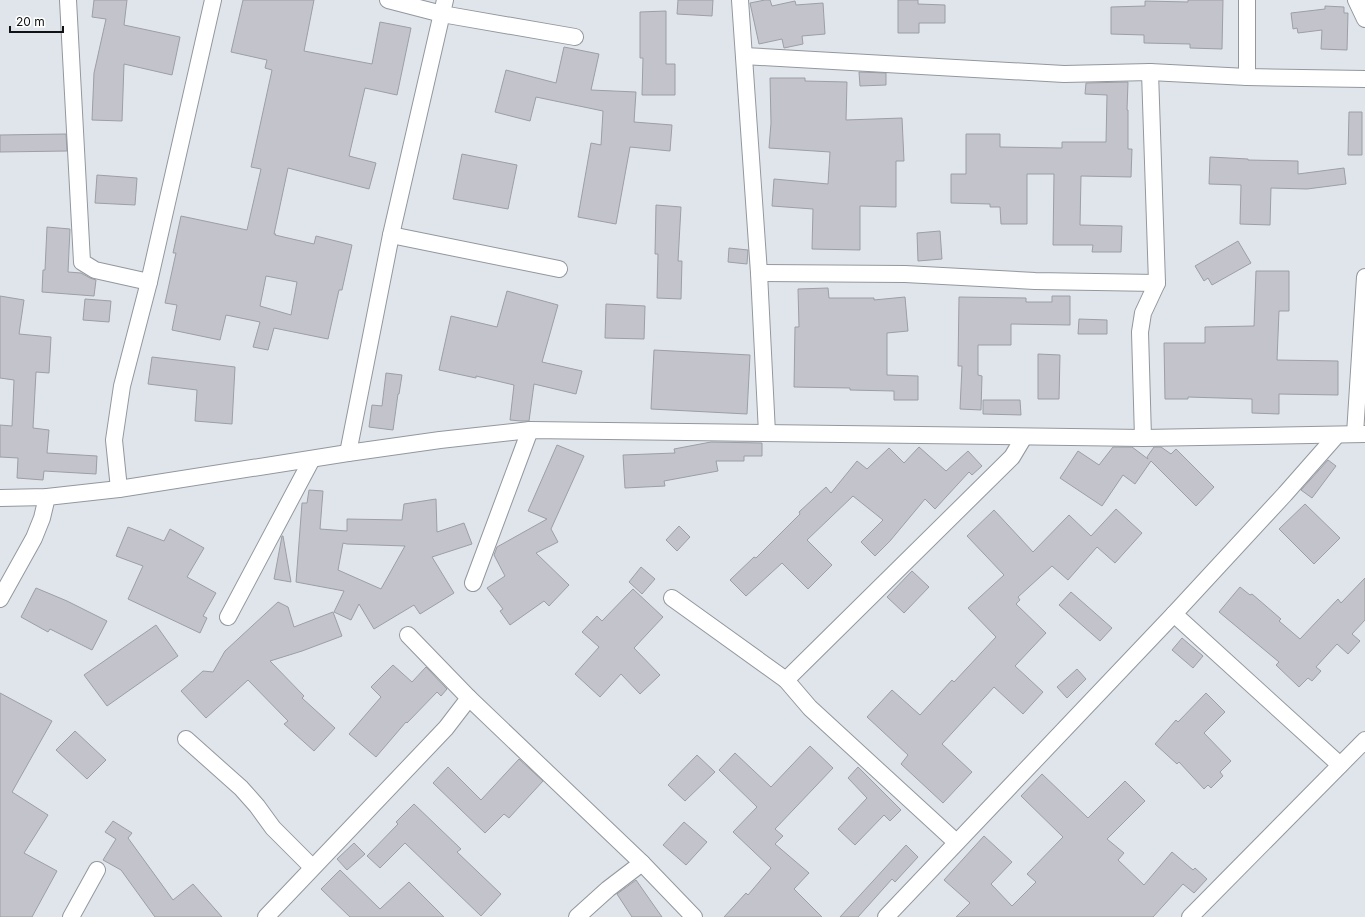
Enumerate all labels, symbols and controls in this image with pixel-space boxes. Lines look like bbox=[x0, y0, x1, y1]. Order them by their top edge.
scale bar bbox=[10, 8, 63, 34]
text: 20 m bbox=[16, 14, 45, 29]

